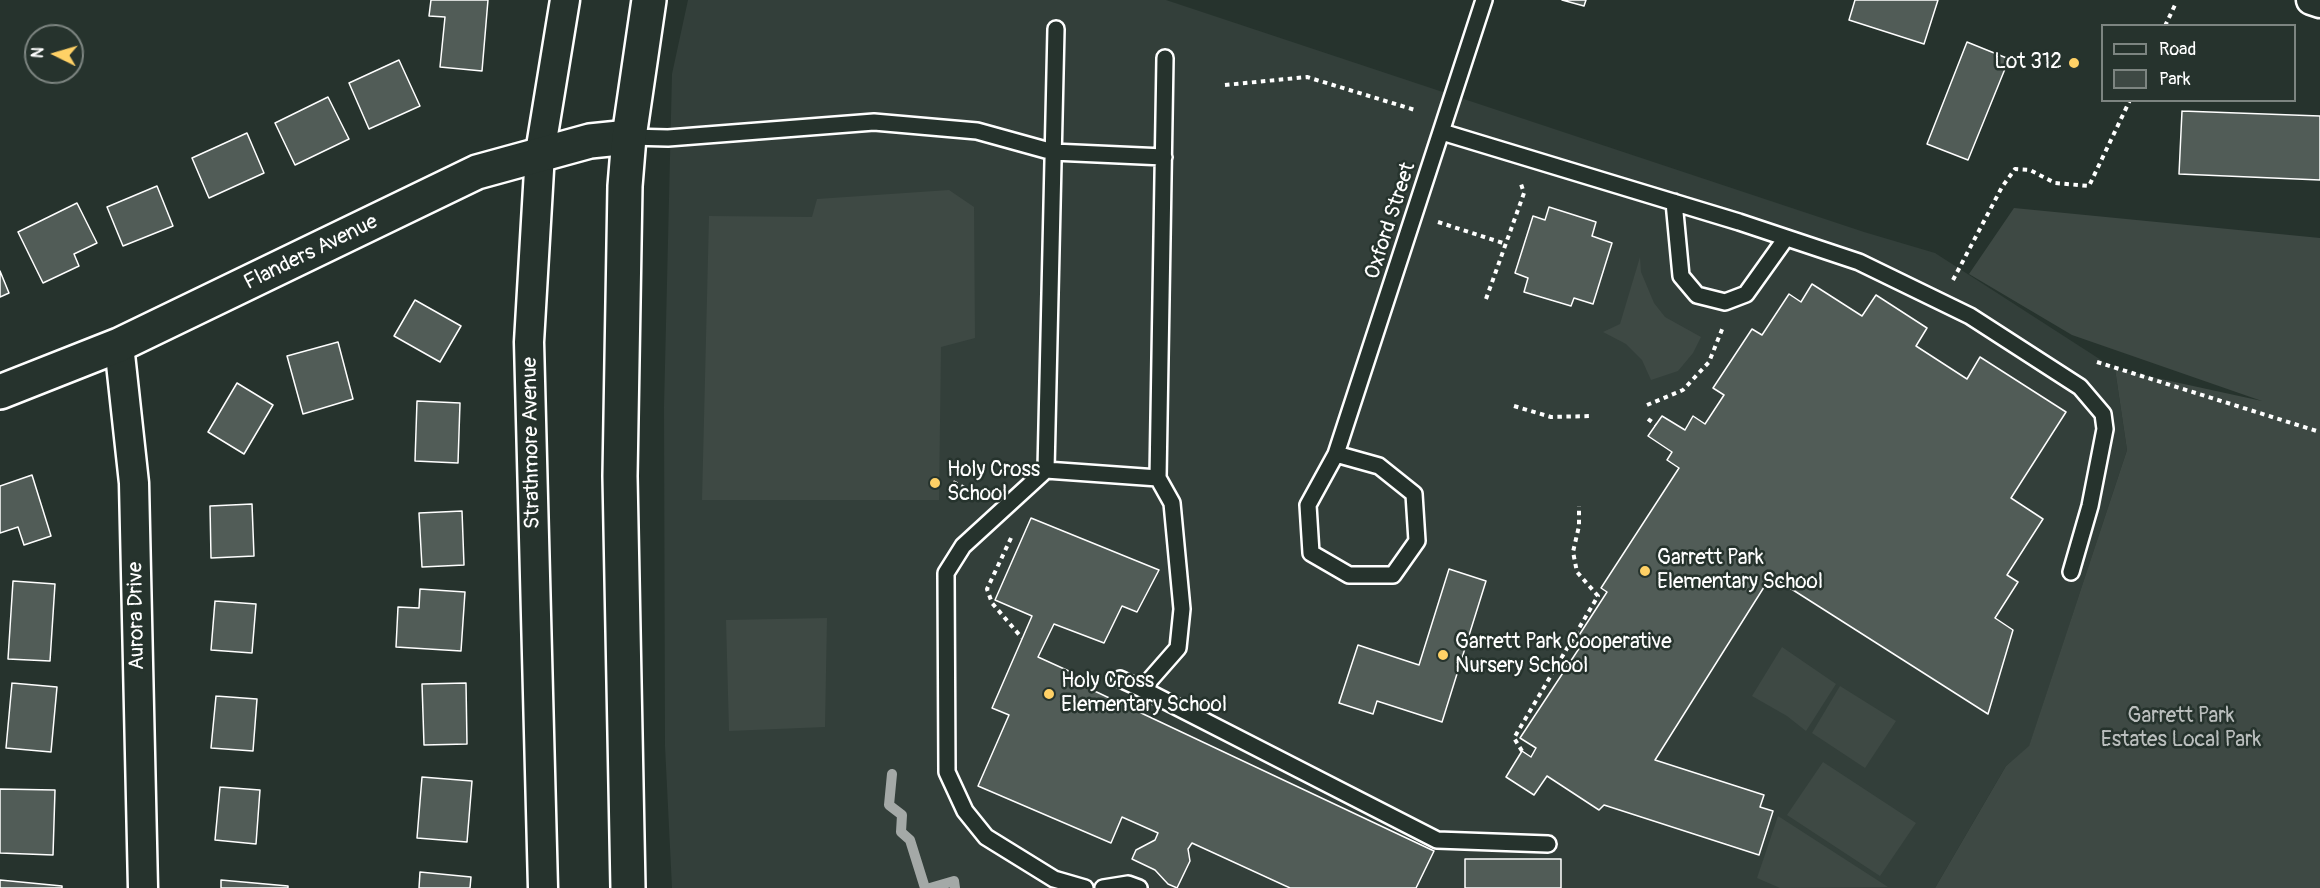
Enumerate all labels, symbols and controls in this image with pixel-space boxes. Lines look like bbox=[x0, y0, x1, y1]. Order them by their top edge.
north arrow bbox=[24, 24, 84, 84]
legend bbox=[2101, 24, 2296, 102]
text: Road bbox=[2159, 38, 2196, 61]
text: N bbox=[28, 46, 48, 59]
place label: Lot 312 bbox=[1994, 50, 2062, 76]
marker: Lot 312 bbox=[2067, 56, 2081, 70]
text: Park bbox=[2159, 68, 2191, 91]
street label: Oxford Street bbox=[1360, 159, 1422, 283]
street label: Flanders Avenue bbox=[240, 210, 382, 296]
street label: Strathmore Avenue bbox=[518, 357, 546, 529]
place label: Holy Cross School bbox=[947, 458, 1040, 508]
marker: Holy Cross School bbox=[928, 476, 942, 490]
place label: Garrett Park Elementary School bbox=[1657, 546, 1823, 596]
street label: Aurora Drive bbox=[123, 562, 151, 670]
marker: Garrett Park Elementary School bbox=[1638, 564, 1652, 578]
place label: Garrett Park Cooperative Nursery School bbox=[1455, 630, 1672, 680]
marker: Garrett Park Cooperative Nursery School bbox=[1436, 648, 1450, 662]
place label: Holy Cross Elementary School bbox=[1061, 669, 1227, 719]
marker: Holy Cross Elementary School bbox=[1042, 687, 1056, 701]
park label: Garrett Park Estates Local Park bbox=[2101, 704, 2261, 754]

